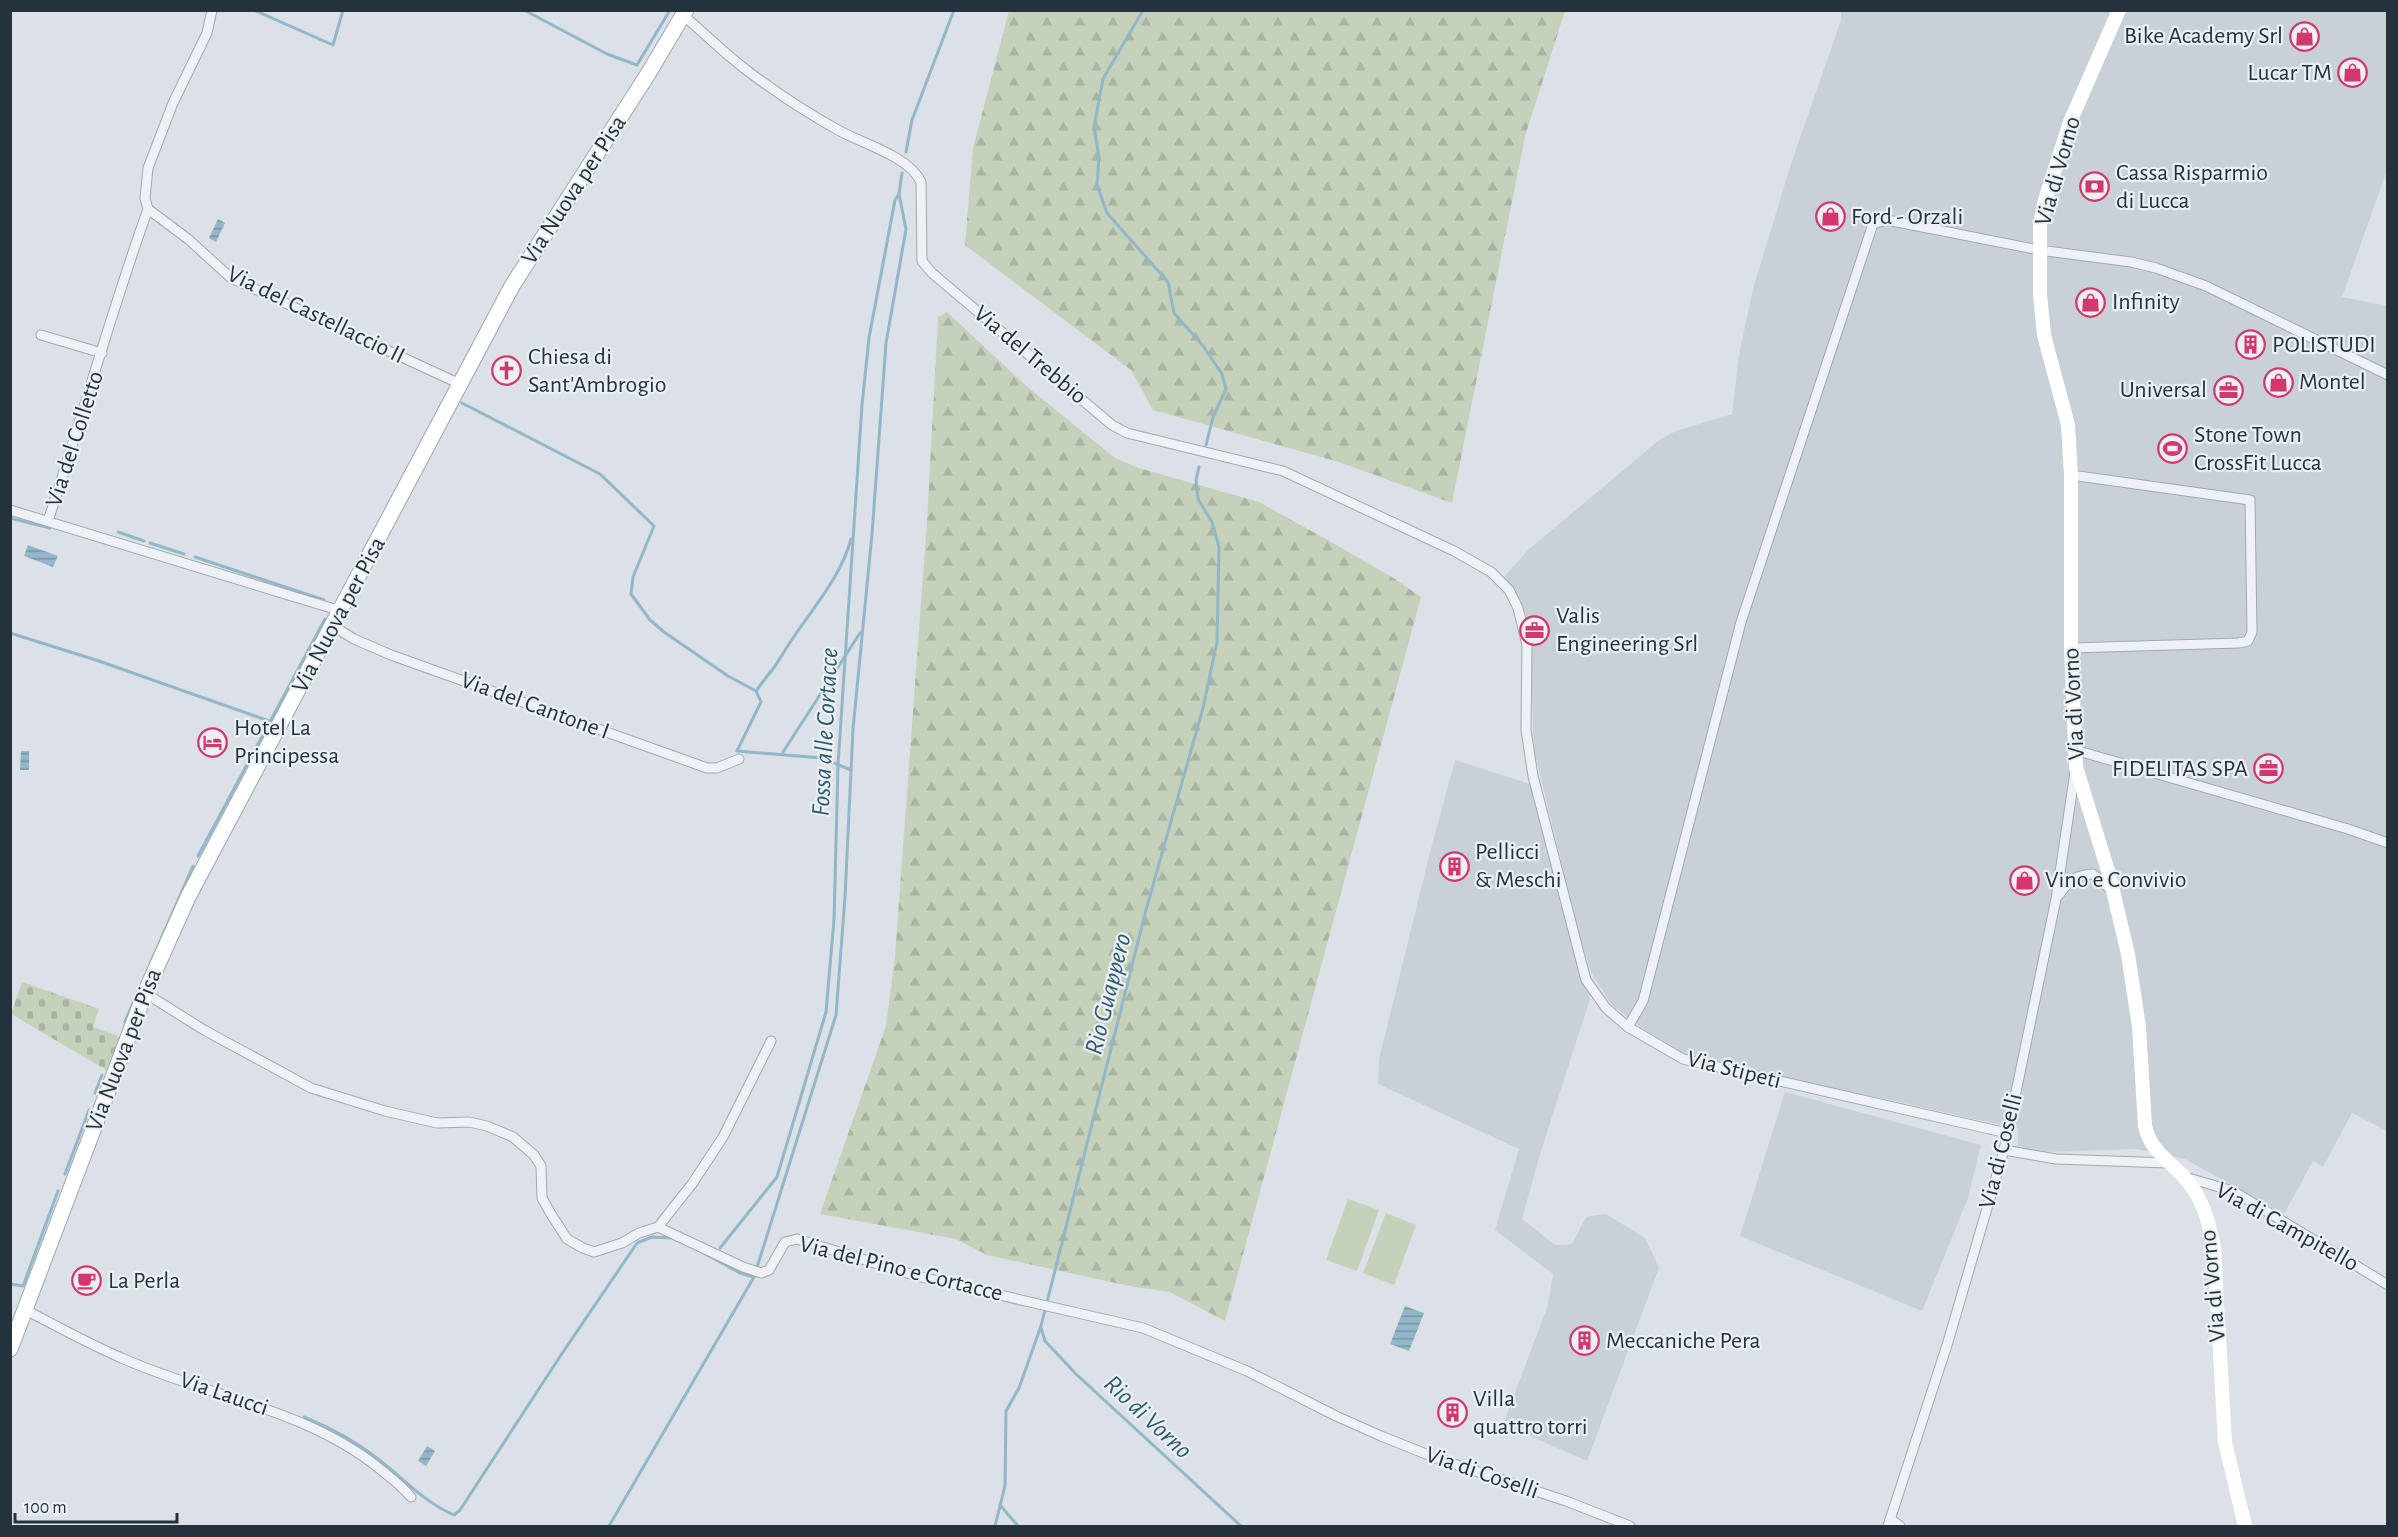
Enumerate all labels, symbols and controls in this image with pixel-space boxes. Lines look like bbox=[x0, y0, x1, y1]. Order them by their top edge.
shop icon: Bike Academy Srl bbox=[2288, 20, 2320, 52]
place label: Bike Academy Srl bbox=[2124, 24, 2283, 48]
shop icon: Lucar TM bbox=[2337, 57, 2369, 89]
place label: Lucar TM bbox=[2248, 61, 2332, 85]
street label: Via Nuova per Pisa bbox=[517, 111, 631, 269]
street label: Via di Vorno bbox=[2031, 114, 2085, 228]
place label: Cassa Risparmio di Lucca bbox=[2116, 161, 2268, 213]
bank icon: Cassa Risparmio di Lucca bbox=[2079, 171, 2111, 203]
shop icon: Ford - Orzali bbox=[1814, 201, 1846, 233]
place label: Ford - Orzali bbox=[1851, 205, 1963, 229]
street label: Via del Castellaccio II bbox=[223, 262, 409, 368]
shop icon: Infinity bbox=[2075, 286, 2107, 318]
place label: Infinity bbox=[2112, 290, 2180, 314]
street label: Via del Trebbio bbox=[969, 301, 1091, 409]
building icon: POLISTUDI bbox=[2235, 329, 2267, 361]
place label: POLISTUDI bbox=[2272, 333, 2376, 357]
place label: Chiesa di Sant'Ambrogio bbox=[528, 345, 666, 397]
church icon: Chiesa di Sant'Ambrogio bbox=[491, 355, 523, 387]
shop icon: Montel bbox=[2262, 366, 2294, 398]
street label: Via del Colletto bbox=[42, 368, 108, 510]
place label: Montel bbox=[2299, 370, 2366, 394]
office icon: Universal bbox=[2212, 374, 2244, 406]
place label: Universal bbox=[2120, 378, 2207, 402]
place label: Stone Town CrossFit Lucca bbox=[2194, 423, 2322, 475]
sports icon: Stone Town CrossFit Lucca bbox=[2157, 433, 2189, 465]
street label: Via Nuova per Pisa bbox=[288, 533, 390, 697]
place label: Valis Engineering Srl bbox=[1556, 604, 1698, 656]
office icon: Valis Engineering Srl bbox=[1519, 614, 1551, 646]
water label: Fossa alle Cortacce bbox=[808, 647, 842, 817]
street label: Via di Vorno bbox=[2059, 647, 2089, 761]
street label: Via del Cantone I bbox=[458, 668, 612, 744]
place label: Hotel La Principessa bbox=[234, 716, 339, 768]
hotel icon: Hotel La Principessa bbox=[197, 726, 229, 758]
office icon: FIDELITAS SPA bbox=[2253, 753, 2285, 785]
place label: FIDELITAS SPA bbox=[2112, 757, 2248, 781]
place label: Pellicci & Meschi bbox=[1475, 840, 1562, 892]
building icon: Pellicci & Meschi bbox=[1438, 850, 1470, 882]
shop icon: Vino e Convivio bbox=[2008, 864, 2040, 896]
place label: Vino e Convivio bbox=[2045, 868, 2187, 892]
water label: Rio Guappero bbox=[1080, 931, 1136, 1057]
street label: Via Nuova per Pisa bbox=[82, 965, 166, 1135]
street label: Via Stipeti bbox=[1685, 1047, 1783, 1093]
street label: Via di Coselli bbox=[1975, 1091, 2027, 1211]
street label: Via di Campitello bbox=[2212, 1178, 2362, 1276]
street label: Via di Vorno bbox=[2196, 1229, 2230, 1343]
street label: Via del Pino e Cortacce bbox=[797, 1232, 1005, 1306]
cafe icon: La Perla bbox=[71, 1265, 103, 1297]
place label: La Perla bbox=[108, 1269, 180, 1293]
building icon: Meccaniche Pera bbox=[1569, 1325, 1601, 1357]
place label: Meccaniche Pera bbox=[1606, 1329, 1761, 1353]
street label: Via Laucci bbox=[177, 1368, 271, 1420]
water label: Rio di Vorno bbox=[1099, 1370, 1197, 1464]
place label: Villa quattro torri bbox=[1473, 1387, 1588, 1439]
building icon: Villa quattro torri bbox=[1436, 1397, 1468, 1429]
street label: Via di Coselli bbox=[1422, 1442, 1542, 1504]
scale bar bbox=[15, 1486, 177, 1524]
text: 100 m bbox=[24, 1499, 67, 1517]

